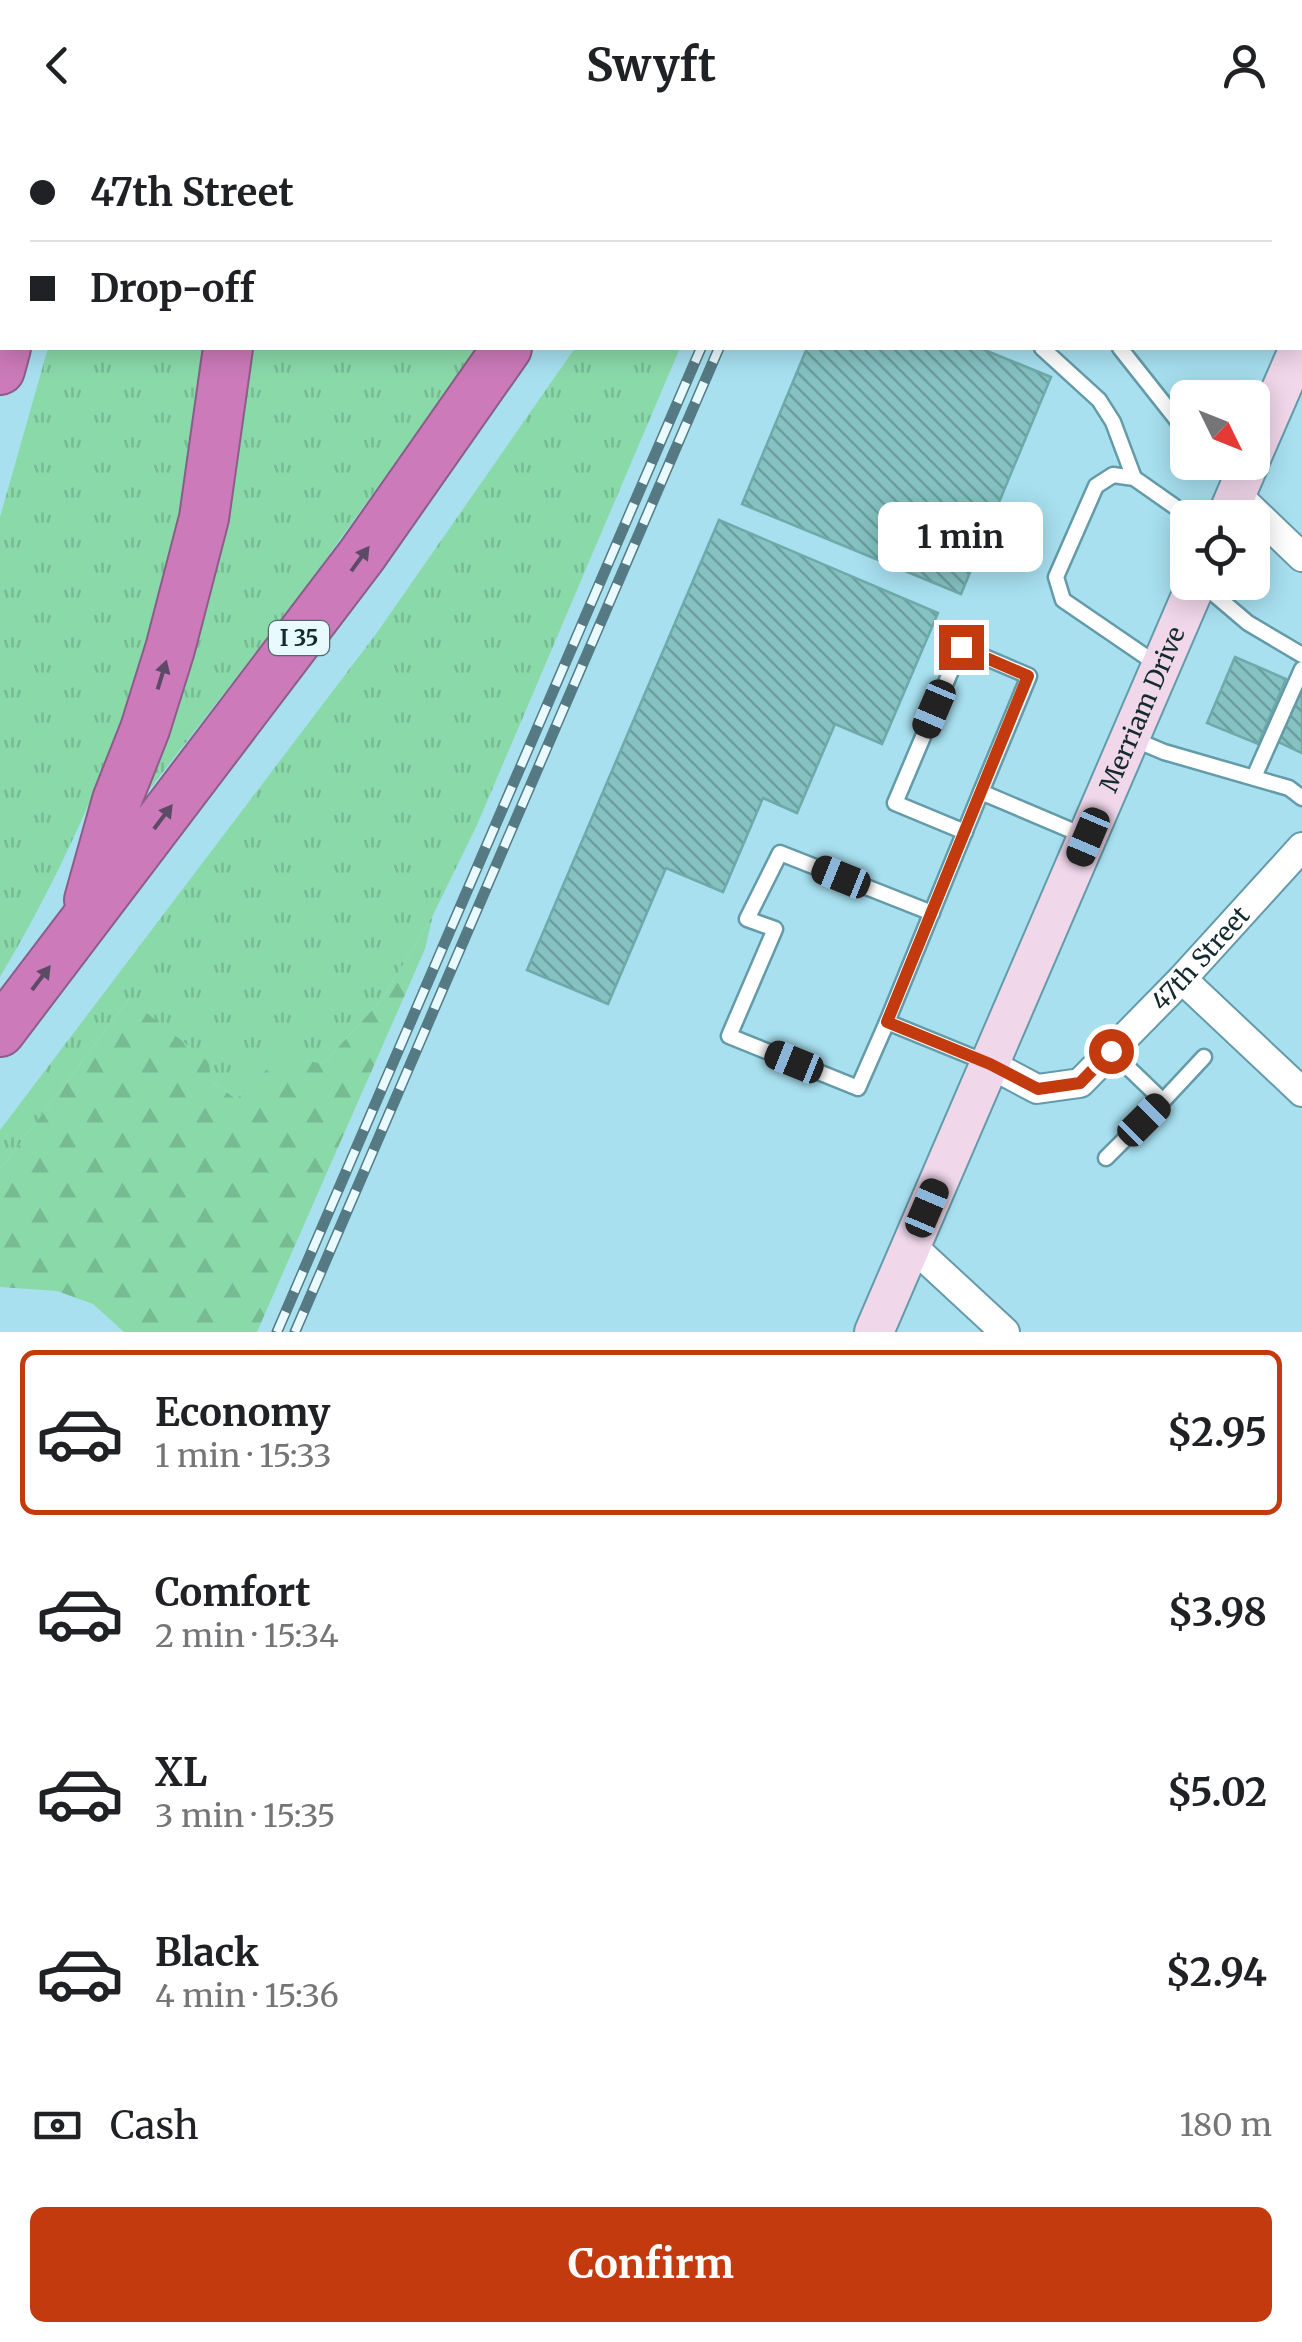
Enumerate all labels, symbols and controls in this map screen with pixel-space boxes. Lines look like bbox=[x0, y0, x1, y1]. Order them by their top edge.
text: Swyft bbox=[586, 37, 716, 93]
icon: back bbox=[30, 38, 85, 93]
icon: person bbox=[1217, 38, 1272, 93]
text: 47th Street bbox=[90, 169, 294, 216]
text: Drop-off bbox=[90, 265, 255, 312]
north arrow bbox=[1170, 380, 1270, 480]
map controls bbox=[1170, 380, 1270, 600]
button: locate bbox=[1170, 500, 1270, 600]
callout: 1 min bbox=[878, 502, 1044, 572]
text: 1 min bbox=[917, 517, 1004, 557]
one-way arrow bbox=[349, 545, 369, 572]
road number: I 35 bbox=[269, 621, 329, 655]
street label: Merriam Drive bbox=[1092, 622, 1192, 797]
route end bbox=[939, 625, 984, 670]
one-way arrow bbox=[155, 660, 170, 690]
car bbox=[908, 676, 960, 742]
car bbox=[1062, 804, 1114, 870]
one-way arrow bbox=[153, 805, 174, 831]
car bbox=[808, 852, 874, 902]
street label: 47th Street bbox=[1144, 899, 1256, 1017]
one-way arrow bbox=[31, 965, 52, 991]
route start bbox=[1089, 1029, 1134, 1074]
car bbox=[761, 1037, 827, 1087]
car bbox=[1112, 1088, 1176, 1152]
car bbox=[901, 1175, 953, 1241]
icon: car bbox=[35, 1388, 125, 1478]
text: Economy bbox=[155, 1389, 330, 1436]
text: $2.95 bbox=[1167, 1409, 1267, 1456]
text: 1 min · 15:33 bbox=[155, 1436, 332, 1476]
icon: car bbox=[35, 1568, 125, 1658]
text: Comfort bbox=[155, 1569, 311, 1616]
text: $3.98 bbox=[1168, 1589, 1267, 1636]
text: 2 min · 15:34 bbox=[155, 1616, 339, 1656]
icon: car bbox=[35, 1748, 125, 1838]
text: XL bbox=[155, 1749, 207, 1796]
text: $5.02 bbox=[1167, 1769, 1267, 1816]
text: 3 min · 15:35 bbox=[155, 1796, 336, 1836]
icon: car bbox=[35, 1928, 125, 2018]
text: Black bbox=[155, 1929, 259, 1976]
text: $2.94 bbox=[1166, 1949, 1267, 1996]
text: 4 min · 15:36 bbox=[155, 1976, 339, 2016]
icon: cash bbox=[30, 2098, 85, 2153]
text: Cash bbox=[110, 2102, 199, 2149]
text: 180 m bbox=[1180, 2105, 1272, 2145]
button: Confirm bbox=[30, 2207, 1272, 2322]

